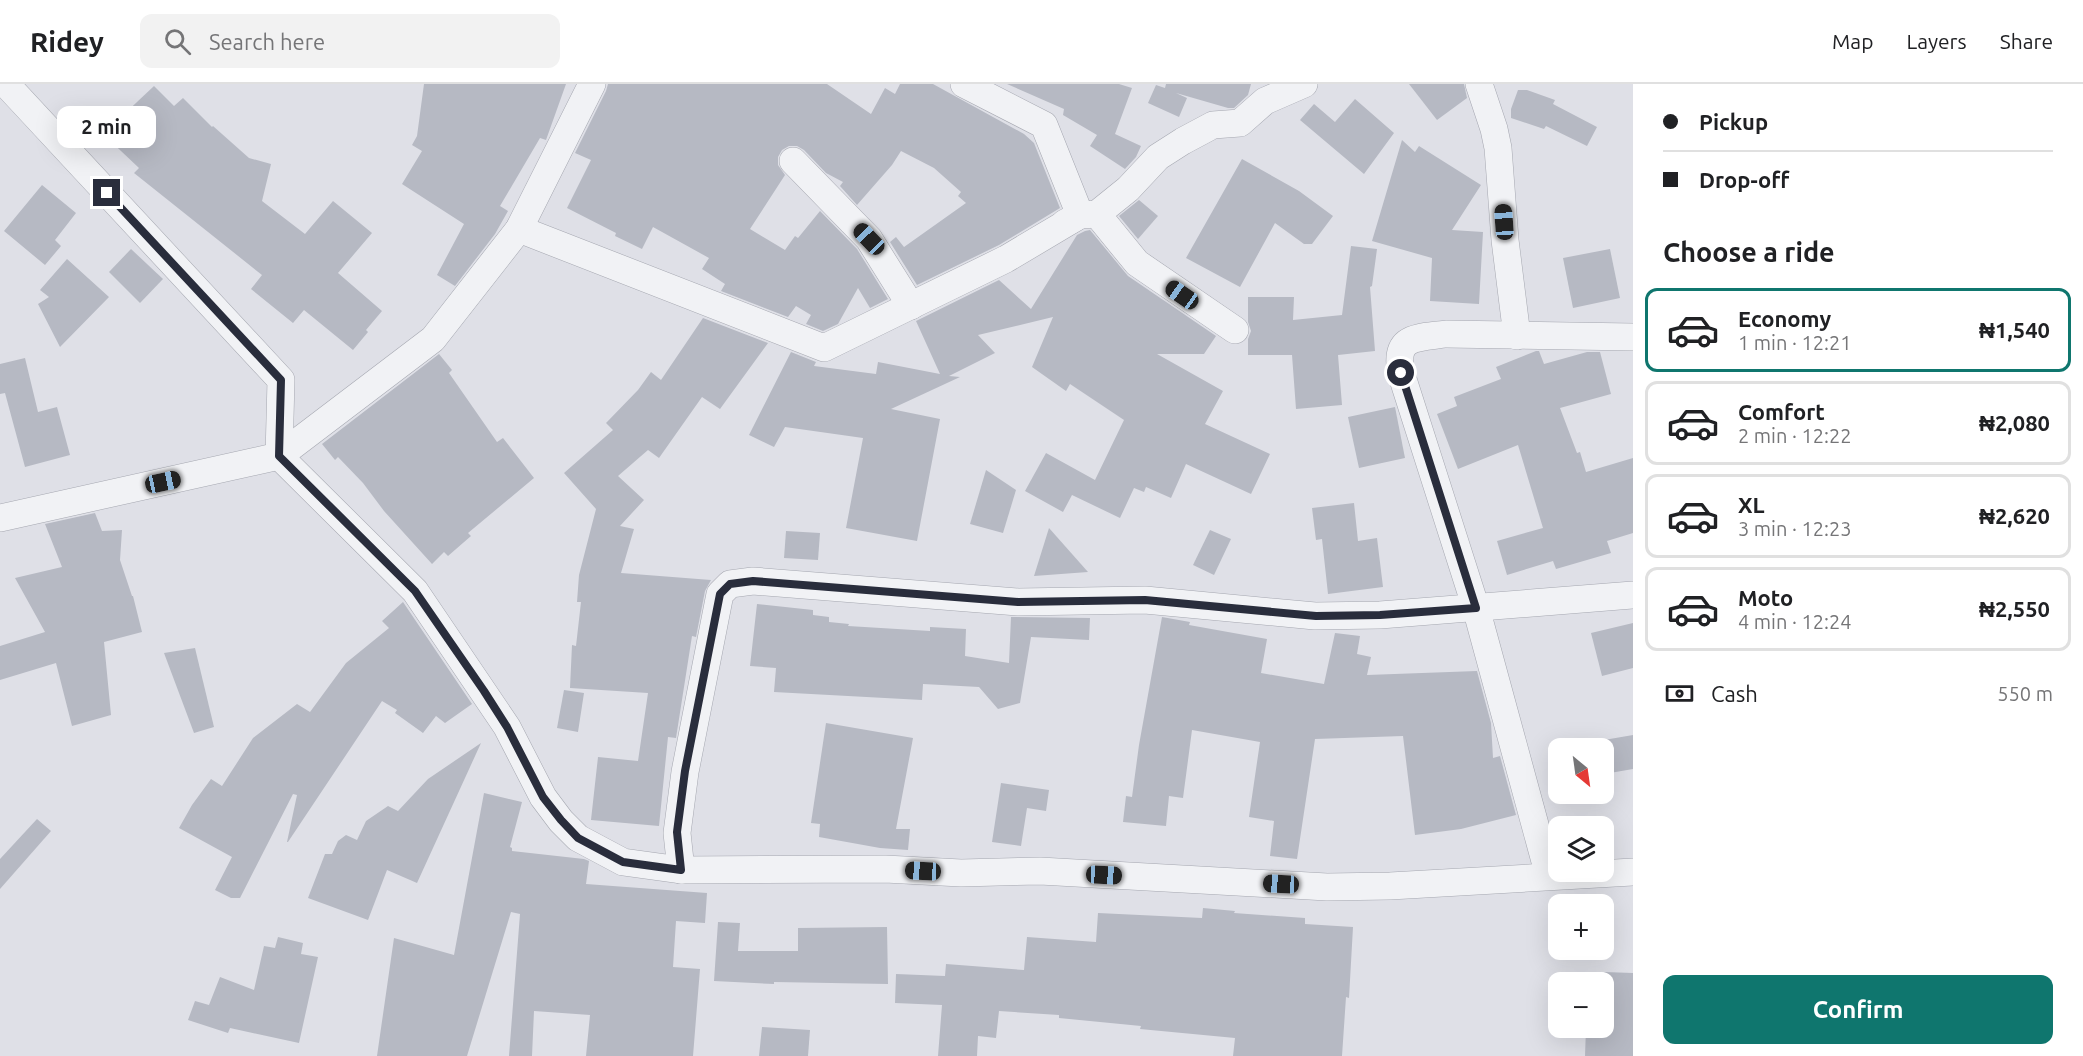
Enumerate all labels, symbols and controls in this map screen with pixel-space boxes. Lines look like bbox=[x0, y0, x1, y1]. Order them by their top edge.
search box bbox=[140, 14, 560, 68]
icon: search bbox=[161, 25, 194, 58]
text: Ridey bbox=[30, 26, 104, 57]
text: Search here bbox=[209, 29, 325, 54]
text: Map bbox=[1832, 29, 1873, 53]
text: Layers bbox=[1906, 29, 1967, 53]
text: Share bbox=[2000, 29, 2053, 53]
callout: 2 min bbox=[57, 106, 156, 148]
text: Pickup bbox=[1699, 109, 1768, 134]
text: 2 min bbox=[81, 115, 132, 138]
text: Drop-off bbox=[1699, 167, 1789, 192]
route end bbox=[93, 179, 120, 206]
car bbox=[1494, 203, 1514, 241]
car bbox=[850, 220, 888, 258]
text: Choose a ride bbox=[1663, 237, 1835, 267]
car bbox=[1162, 277, 1202, 313]
icon: car bbox=[1666, 303, 1720, 357]
text: Economy bbox=[1738, 306, 1831, 331]
text: ₦1,540 bbox=[1979, 317, 2050, 342]
text: 1 min · 12:21 bbox=[1738, 331, 1852, 354]
route start bbox=[1387, 359, 1414, 386]
icon: car bbox=[1666, 396, 1720, 450]
text: Comfort bbox=[1738, 399, 1825, 424]
text: ₦2,080 bbox=[1979, 410, 2050, 435]
text: 2 min · 12:22 bbox=[1738, 424, 1852, 447]
car bbox=[144, 469, 182, 495]
icon: car bbox=[1666, 489, 1720, 543]
text: XL bbox=[1738, 492, 1765, 517]
text: ₦2,620 bbox=[1979, 503, 2050, 528]
text: 3 min · 12:23 bbox=[1738, 517, 1852, 540]
icon: car bbox=[1666, 582, 1720, 636]
text: Moto bbox=[1738, 585, 1793, 610]
text: ₦2,550 bbox=[1979, 596, 2050, 621]
text: 4 min · 12:24 bbox=[1738, 610, 1852, 633]
icon: cash bbox=[1663, 677, 1696, 710]
text: Cash bbox=[1711, 681, 1758, 706]
text: 550 m bbox=[1997, 682, 2053, 705]
north arrow bbox=[1548, 738, 1614, 804]
map controls bbox=[1548, 738, 1614, 1038]
button: layers bbox=[1548, 816, 1614, 882]
car bbox=[905, 861, 941, 881]
car bbox=[1086, 865, 1122, 885]
car bbox=[1263, 874, 1299, 894]
button: + bbox=[1548, 894, 1614, 960]
button: − bbox=[1548, 972, 1614, 1038]
button: Confirm bbox=[1663, 975, 2053, 1044]

